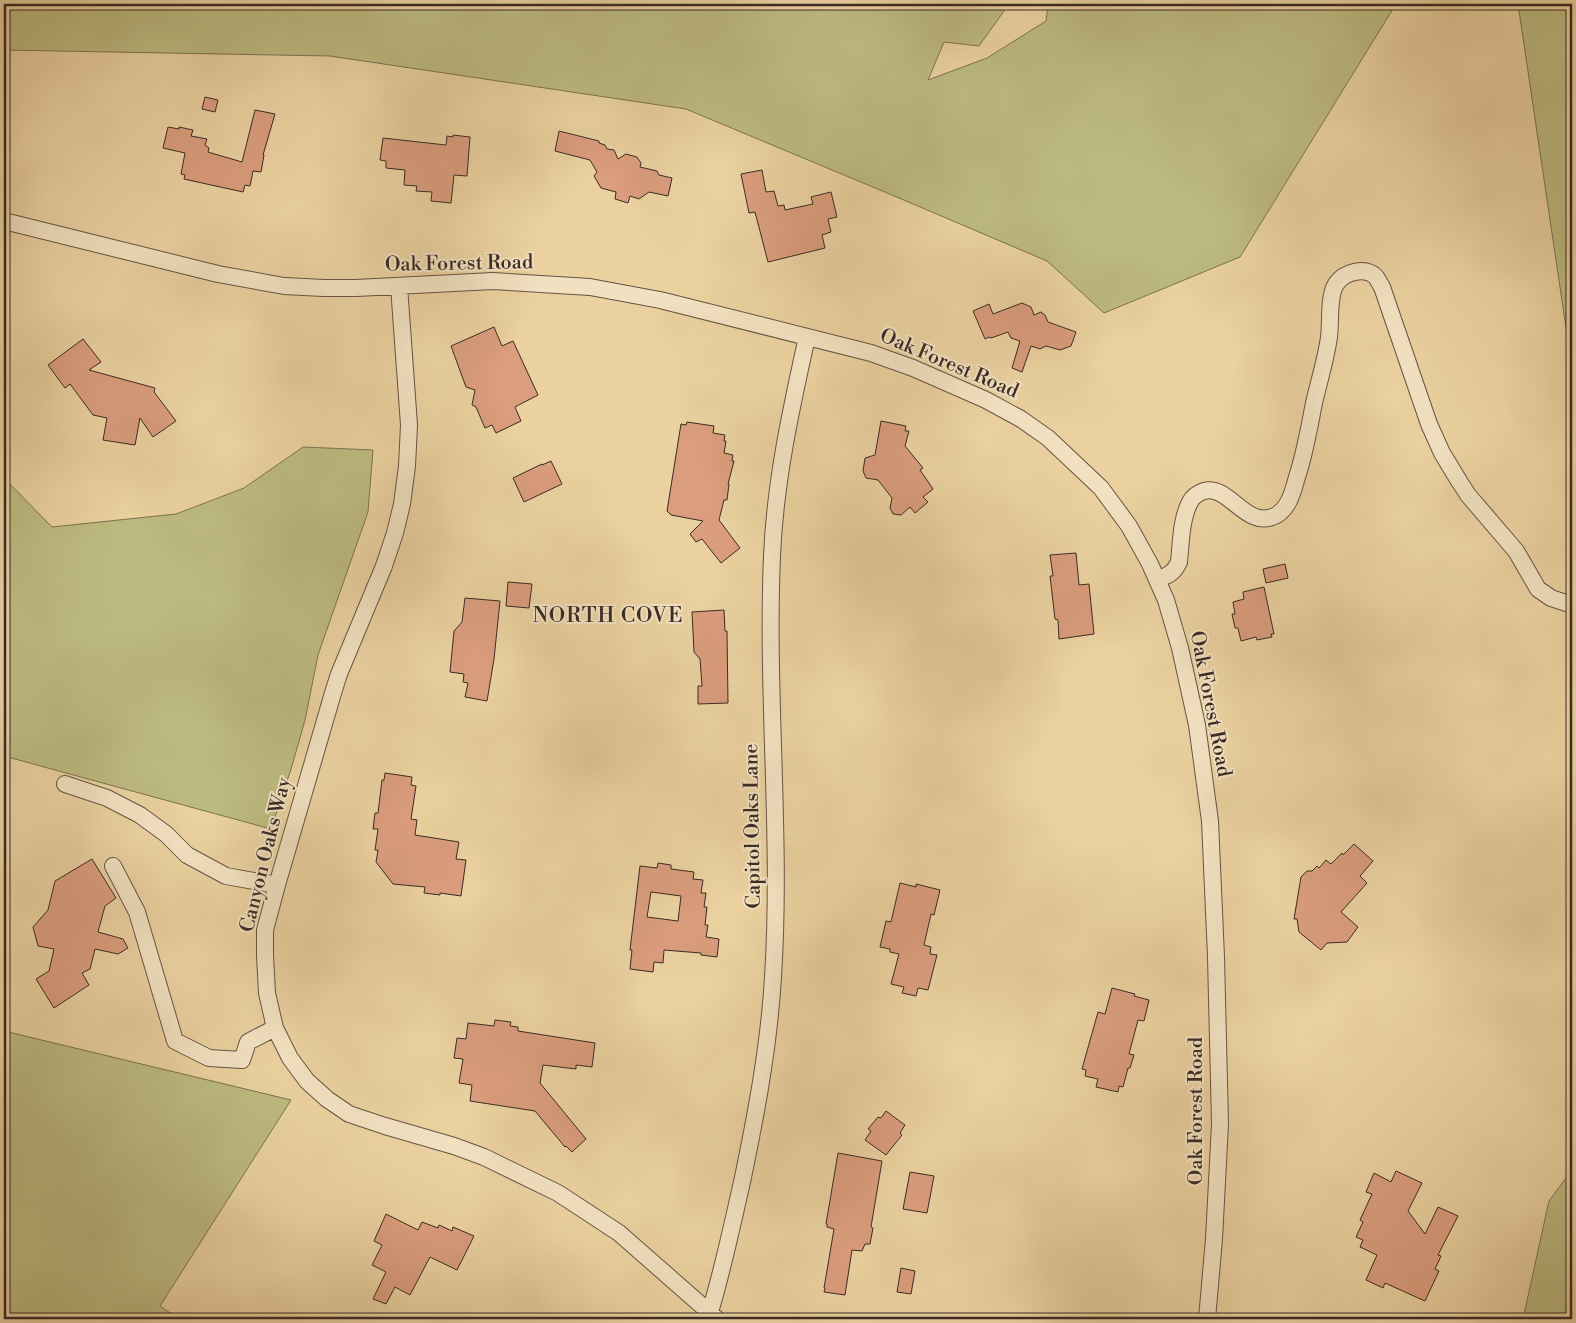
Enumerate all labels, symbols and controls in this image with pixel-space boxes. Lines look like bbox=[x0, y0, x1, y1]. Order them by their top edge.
street label: Oak Forest Road bbox=[385, 250, 534, 278]
street label: Oak Forest Road bbox=[876, 324, 1023, 405]
district label: NORTH COVE bbox=[532, 603, 684, 629]
street label: Oak Forest Road bbox=[1184, 629, 1237, 780]
street label: Capitol Oaks Lane bbox=[739, 743, 767, 909]
street label: Canyon Oaks Way bbox=[235, 775, 297, 935]
street label: Oak Forest Road bbox=[1184, 1036, 1209, 1185]

